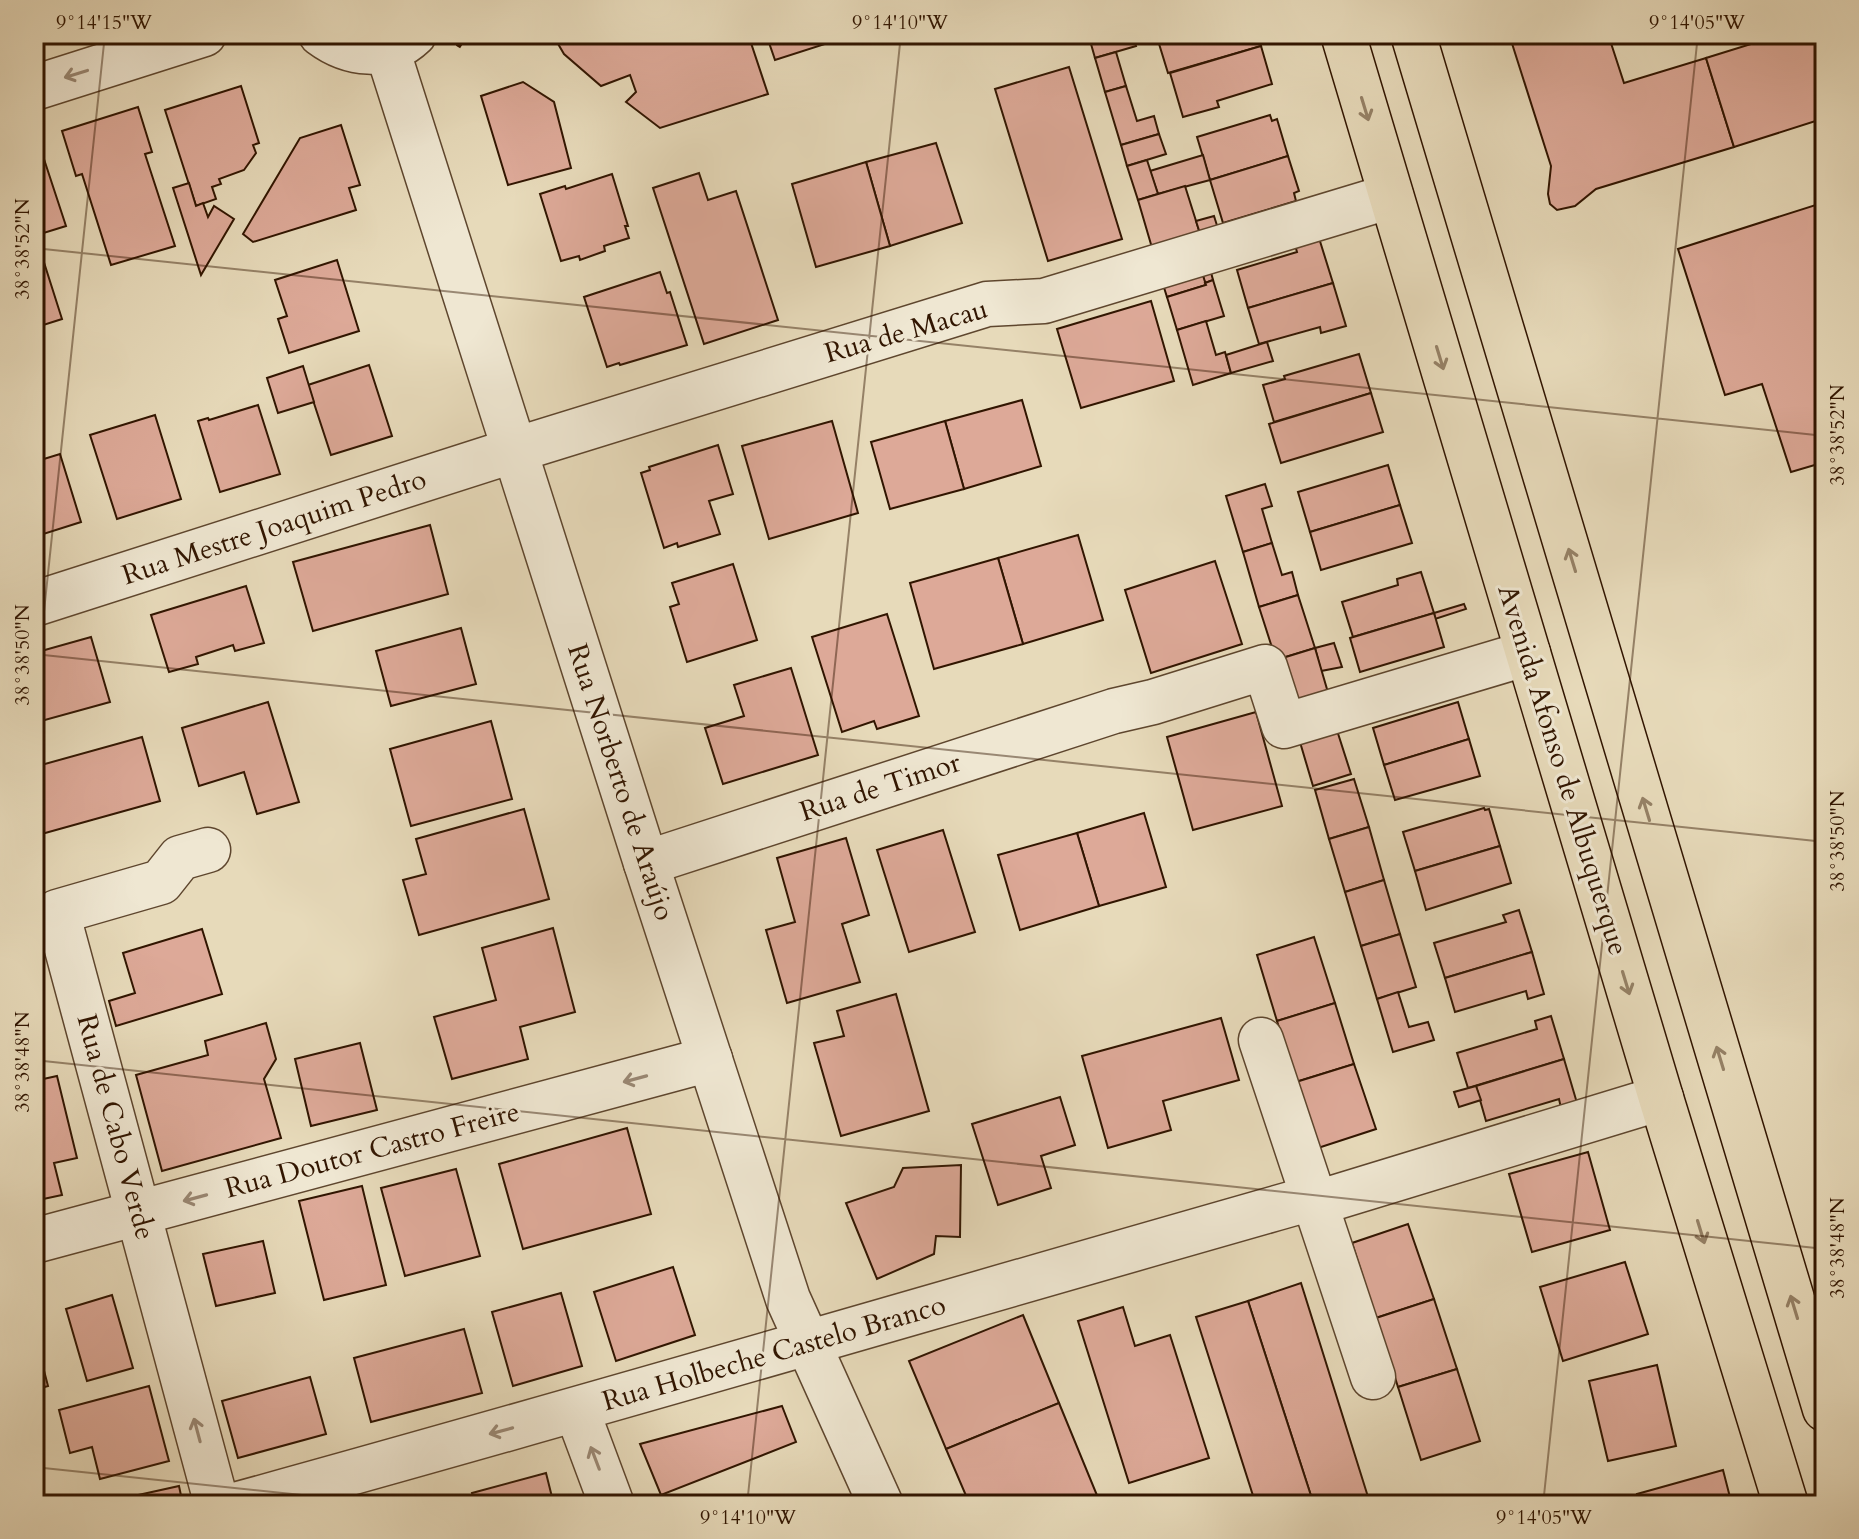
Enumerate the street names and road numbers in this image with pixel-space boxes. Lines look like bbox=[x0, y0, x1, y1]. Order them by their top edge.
street label: Rua de Macau bbox=[820, 290, 992, 372]
street label: Rua Mestre Joaquim Pedro bbox=[117, 460, 431, 594]
street label: Avenida Afonso de Albuquerque bbox=[1488, 580, 1638, 960]
street label: Rua Norberto de Araújo bbox=[558, 639, 684, 925]
street label: Rua de Timor bbox=[795, 743, 966, 831]
street label: Rua de Cabo Verde bbox=[68, 1010, 164, 1244]
street label: Rua Doutor Castro Freire bbox=[220, 1092, 524, 1208]
street label: Rua Holbeche Castelo Branco bbox=[598, 1286, 950, 1420]

